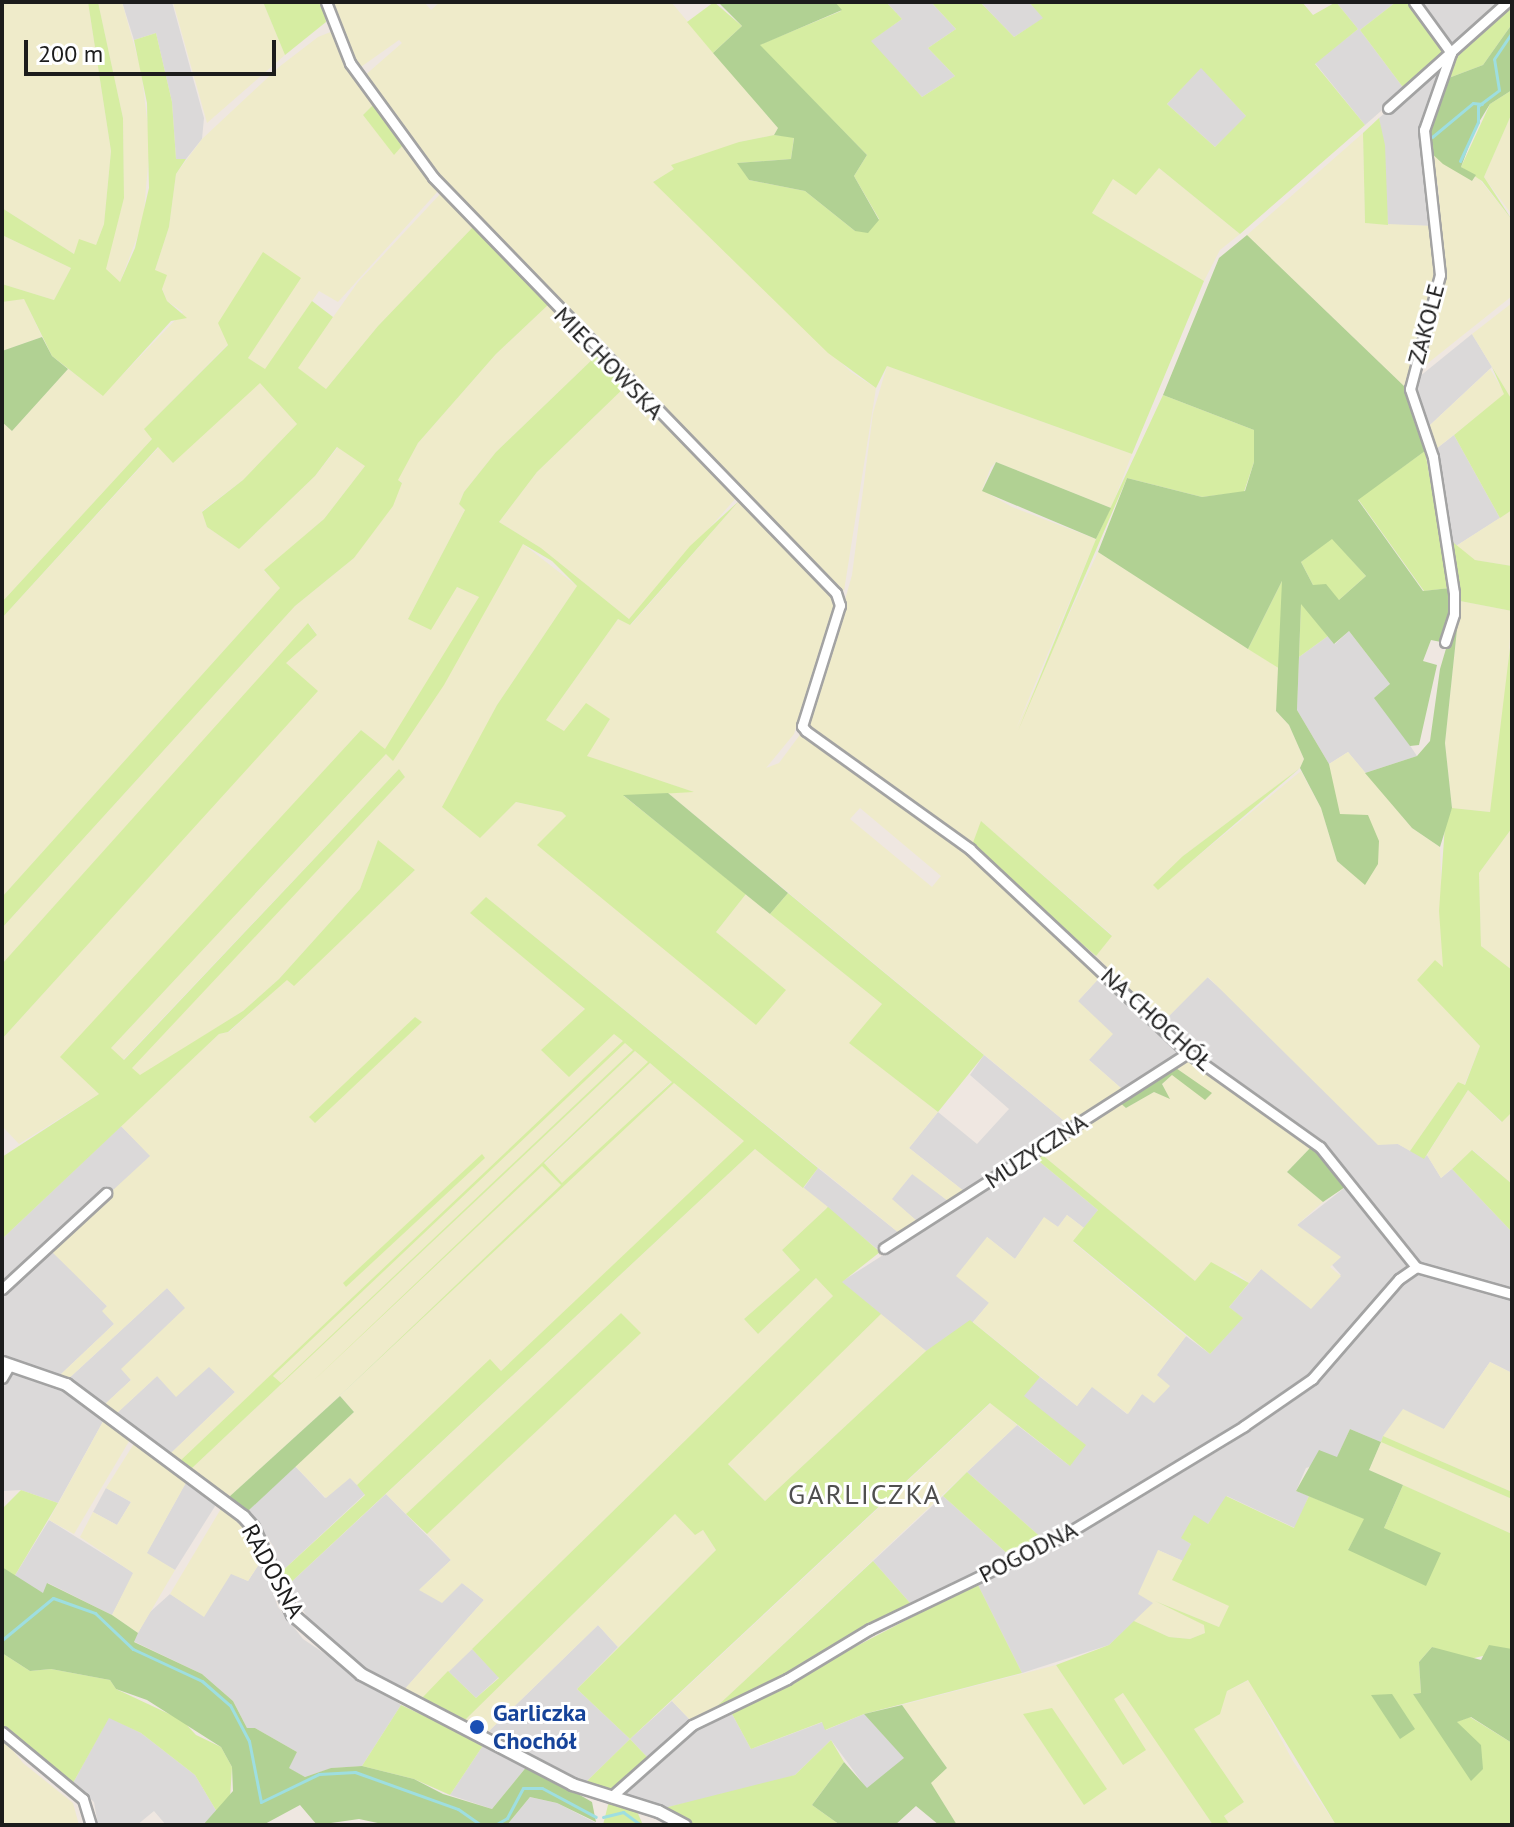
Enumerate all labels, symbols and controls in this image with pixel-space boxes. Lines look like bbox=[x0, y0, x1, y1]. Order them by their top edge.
scale bar bbox=[28, 24, 280, 74]
text: 200 m bbox=[38, 38, 103, 69]
street label: ZAKOLE bbox=[1402, 281, 1450, 367]
street label: MIECHOWSKA bbox=[548, 301, 670, 425]
street label: NA CHOCHÓŁ bbox=[1095, 961, 1219, 1077]
street label: MUZYCZNA bbox=[980, 1107, 1092, 1195]
district label: GARLICZKA bbox=[788, 1477, 942, 1511]
street label: POGODNA bbox=[974, 1515, 1082, 1589]
street label: RADOSNA bbox=[235, 1519, 311, 1623]
place label: Garliczka Chochół bbox=[493, 1699, 586, 1755]
marker: Garliczka Chochół bbox=[468, 1718, 486, 1736]

